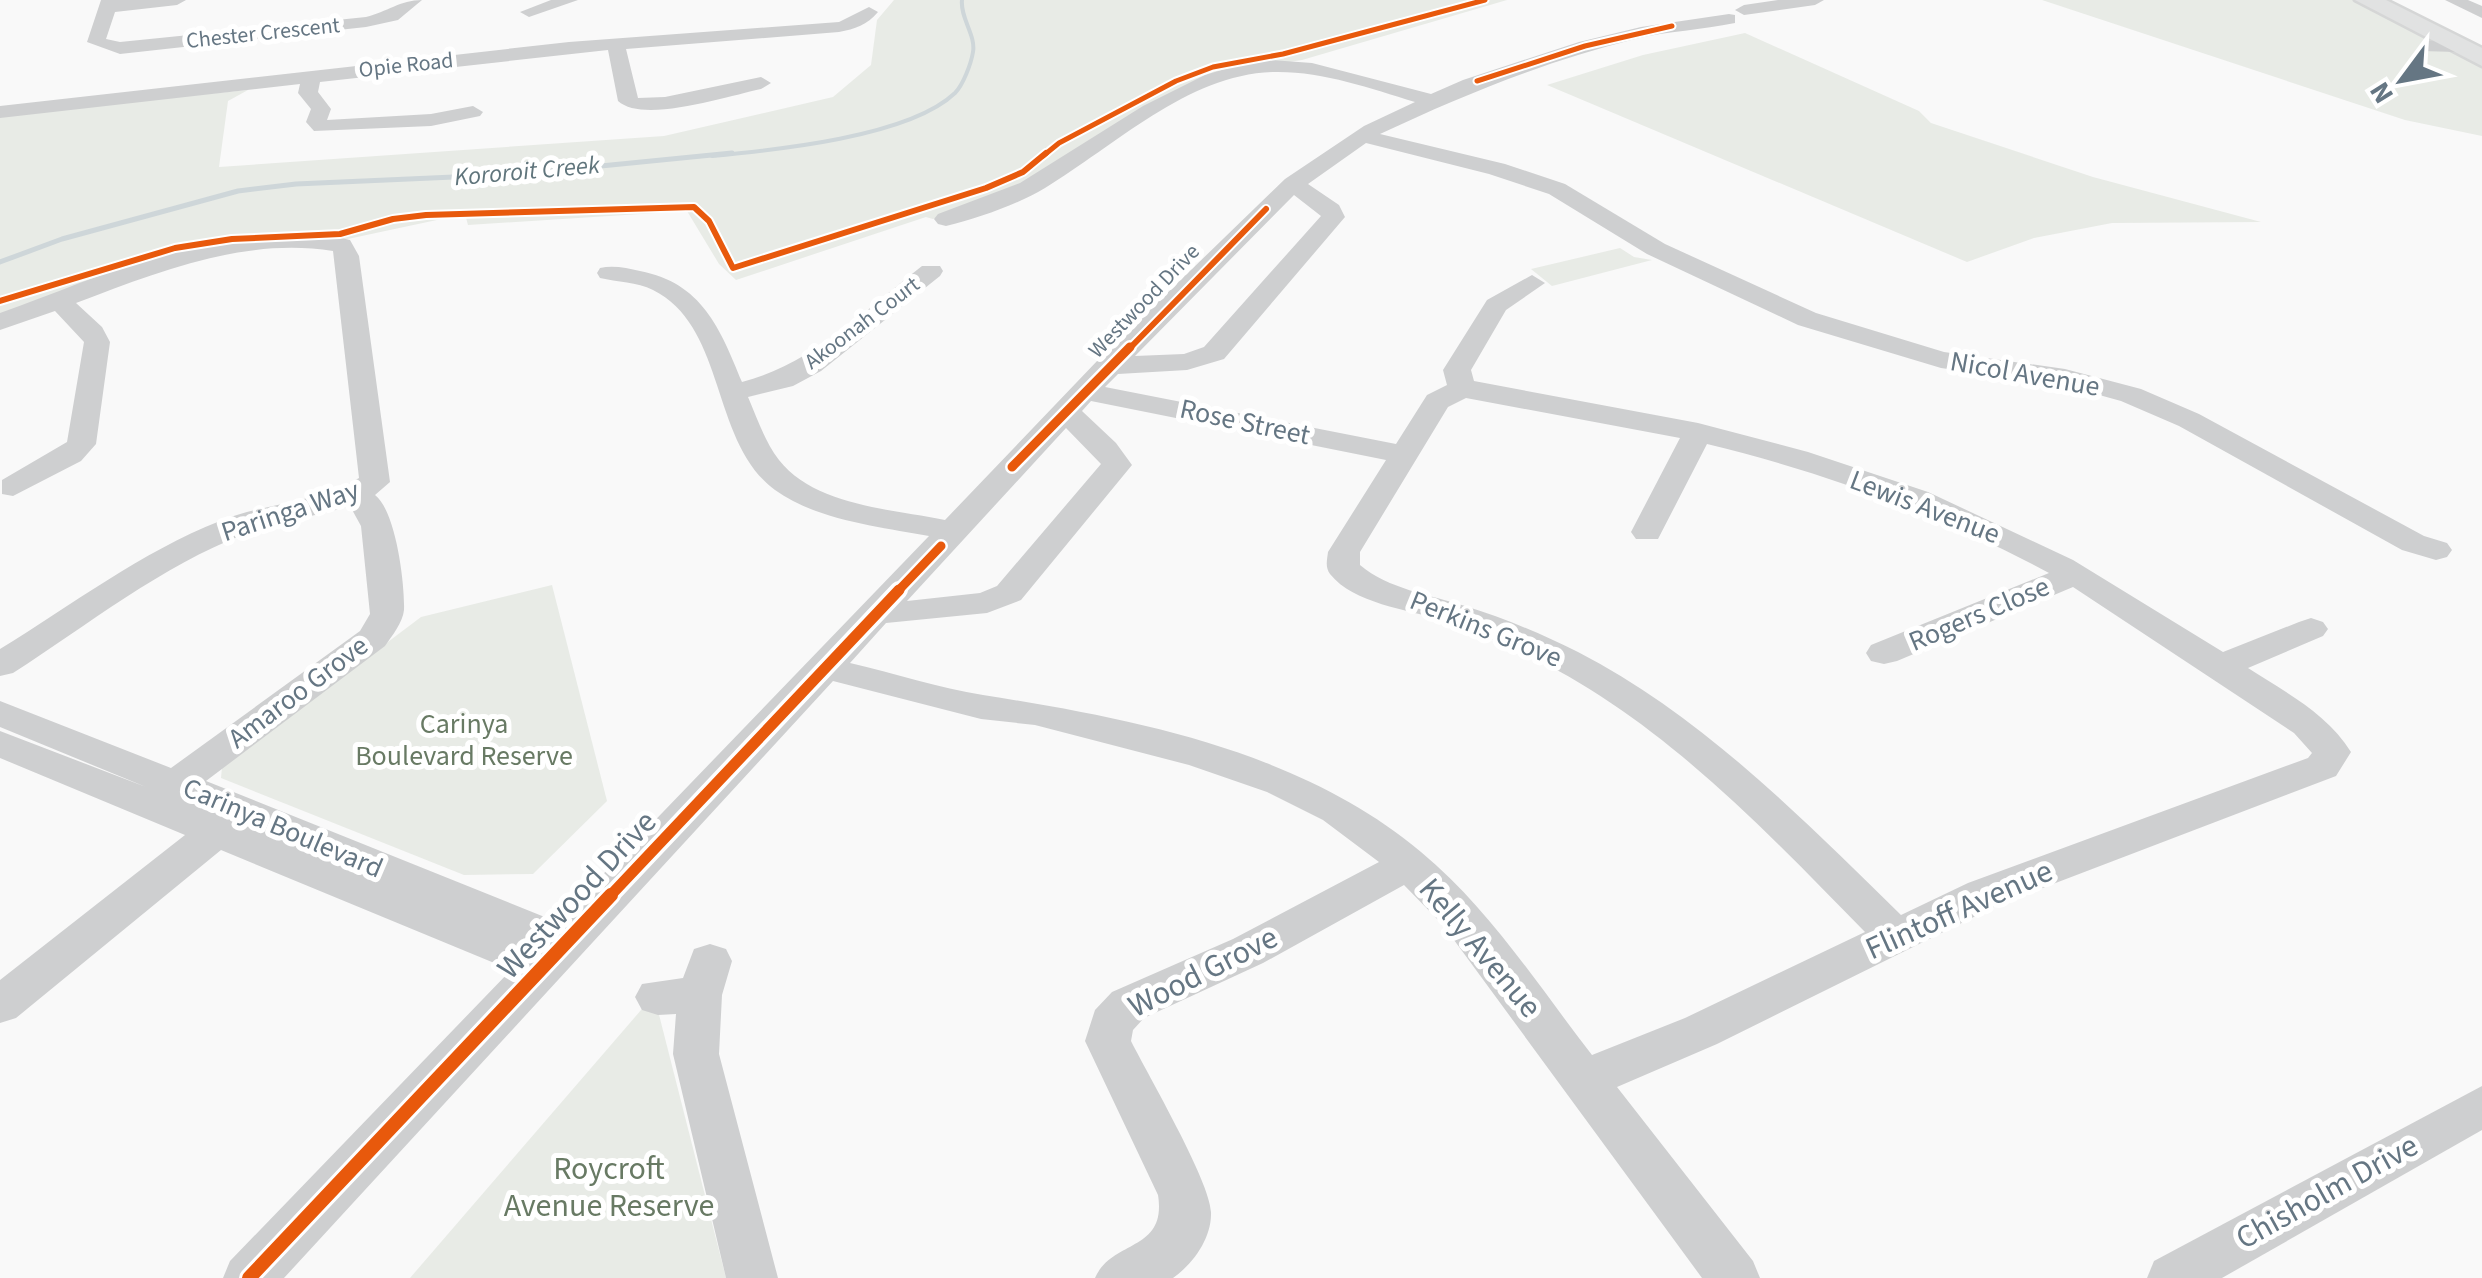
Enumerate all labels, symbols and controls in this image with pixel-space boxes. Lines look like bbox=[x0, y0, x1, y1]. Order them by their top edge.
street label: Chester Crescent bbox=[185, 9, 342, 57]
north arrow bbox=[2352, 30, 2452, 130]
street label: Opie Road bbox=[357, 44, 455, 86]
text: N bbox=[2360, 74, 2404, 111]
water label: Kororoit Creek bbox=[453, 147, 602, 195]
street label: Westwood Drive bbox=[1081, 236, 1207, 365]
street label: Akoonah Court bbox=[798, 269, 927, 377]
street label: Nicol Avenue bbox=[1947, 341, 2103, 407]
street label: Rose Street bbox=[1176, 389, 1314, 455]
street label: Lewis Avenue bbox=[1844, 460, 2006, 554]
street label: Paringa Way bbox=[216, 470, 364, 552]
street label: Rogers Close bbox=[1902, 566, 2056, 662]
street label: Perkins Grove bbox=[1404, 580, 1568, 678]
street label: Amaroo Grove bbox=[219, 626, 377, 758]
park label: Carinya Boulevard Reserve bbox=[355, 704, 573, 776]
street label: Carinya Boulevard bbox=[177, 768, 389, 888]
street label: Westwood Drive bbox=[487, 800, 667, 990]
street label: Flintoff Avenue bbox=[1858, 848, 2060, 972]
street label: Kelly Avenue bbox=[1408, 868, 1552, 1028]
street label: Wood Grove bbox=[1120, 915, 1286, 1029]
street label: Chisholm Drive bbox=[2227, 1123, 2427, 1261]
park label: Roycroft Avenue Reserve bbox=[504, 1146, 714, 1229]

